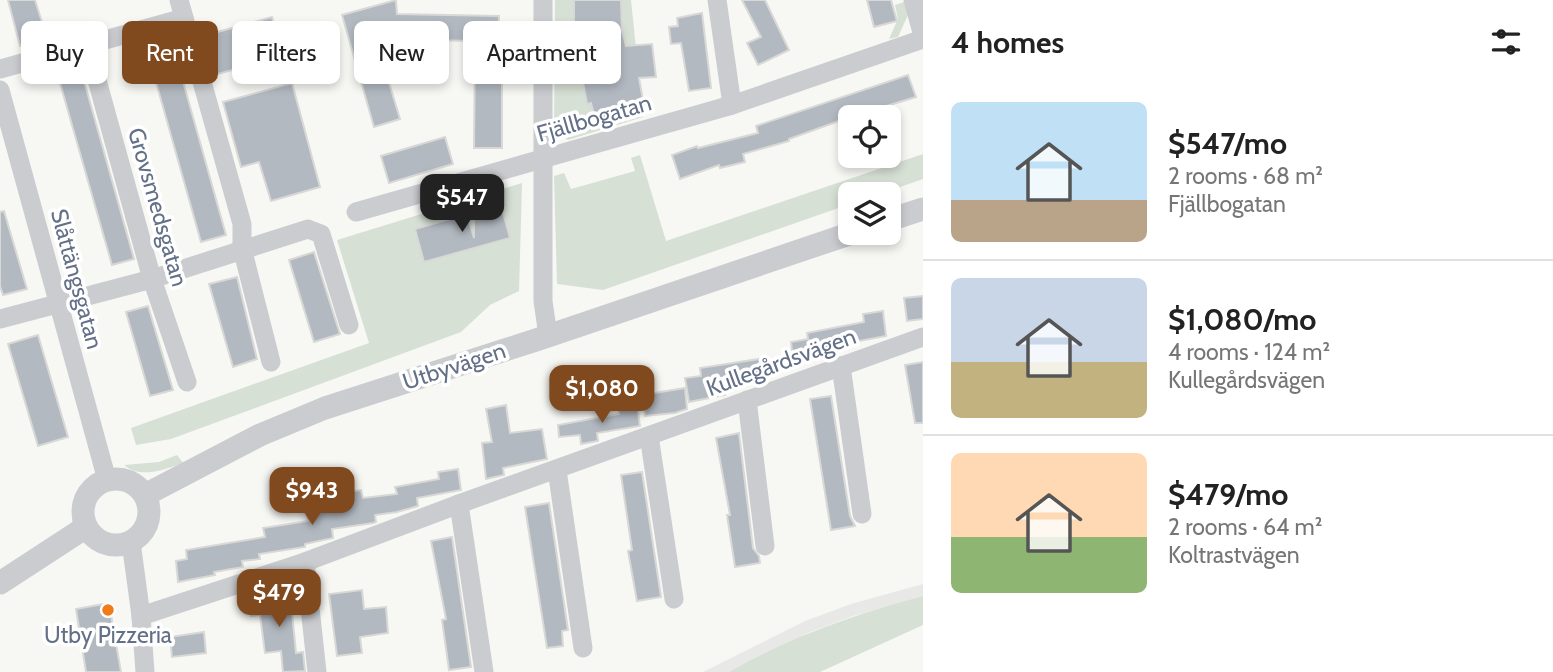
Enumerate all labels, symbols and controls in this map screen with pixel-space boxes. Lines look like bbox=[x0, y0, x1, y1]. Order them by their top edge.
chip: Buy bbox=[21, 21, 108, 84]
chip: Rent bbox=[122, 21, 218, 84]
chip: Filters bbox=[232, 21, 340, 84]
chip: New bbox=[354, 21, 449, 84]
chip: Apartment bbox=[463, 21, 621, 84]
icon: filters bbox=[1487, 23, 1525, 61]
text: 4 homes bbox=[951, 24, 1064, 61]
street label: Fjällbogatan bbox=[533, 88, 655, 148]
map controls bbox=[838, 105, 901, 245]
button: locate bbox=[838, 105, 901, 168]
street label: Grovsmedsgatan bbox=[122, 124, 194, 290]
text: $547/mo bbox=[1168, 125, 1287, 162]
icon: home bbox=[1007, 130, 1091, 214]
text: 2 rooms · 68 m² bbox=[1168, 162, 1323, 190]
pin: $547 bbox=[421, 174, 503, 234]
button: layers bbox=[838, 182, 901, 245]
text: $547 bbox=[436, 183, 488, 211]
text: Fjällbogatan bbox=[1168, 190, 1286, 218]
street label: Slåttängsgatan bbox=[45, 206, 109, 352]
text: $1,080/mo bbox=[1168, 301, 1316, 338]
icon: home bbox=[1007, 306, 1091, 390]
street label: Kullegårdsvägen bbox=[702, 322, 860, 402]
street label: Utbyvägen bbox=[399, 336, 509, 396]
text: 4 rooms · 124 m² bbox=[1168, 338, 1330, 366]
pin: $1,080 bbox=[545, 366, 659, 425]
text: Kullegårdsvägen bbox=[1168, 366, 1325, 394]
text: $1,080 bbox=[565, 374, 639, 402]
pin: $943 bbox=[271, 468, 353, 527]
text: $943 bbox=[286, 476, 338, 504]
text: $479/mo bbox=[1168, 476, 1288, 513]
icon: home bbox=[1007, 481, 1091, 565]
text: 2 rooms · 64 m² bbox=[1168, 513, 1322, 541]
text: Koltrastvägen bbox=[1168, 541, 1300, 569]
pin: $479 bbox=[238, 570, 320, 629]
text: $479 bbox=[253, 578, 305, 606]
marker: Utby Pizzeria bbox=[100, 602, 116, 618]
place label: Utby Pizzeria bbox=[44, 621, 172, 649]

